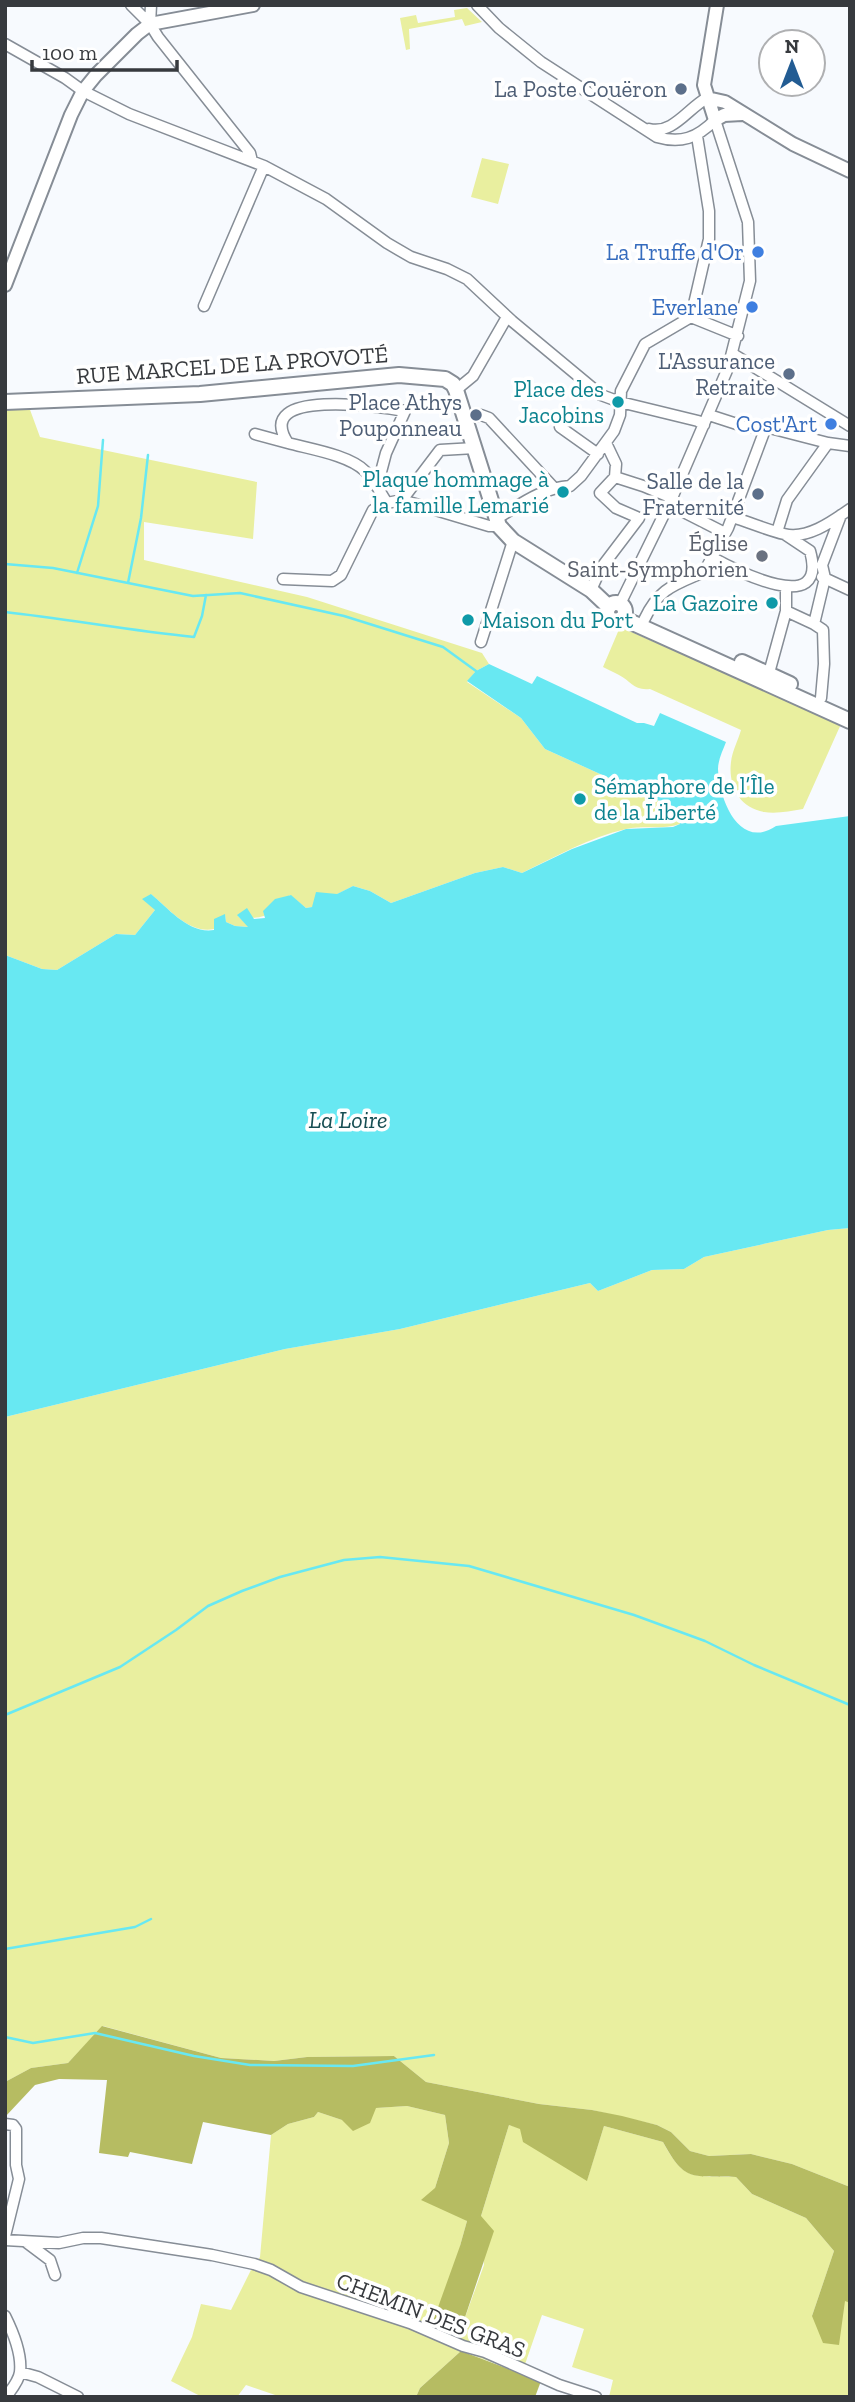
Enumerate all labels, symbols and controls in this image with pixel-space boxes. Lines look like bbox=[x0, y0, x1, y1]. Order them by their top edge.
scale bar bbox=[32, 28, 177, 72]
north arrow bbox=[757, 28, 827, 98]
text: N bbox=[785, 35, 799, 58]
text: 100 m bbox=[42, 40, 97, 65]
place label: La Poste Couëron bbox=[494, 75, 667, 103]
marker: La Poste Couëron bbox=[673, 81, 689, 97]
place label: La Truffe d'Or bbox=[606, 238, 744, 266]
marker: La Truffe d'Or bbox=[750, 244, 766, 260]
place label: Everlane bbox=[652, 293, 738, 321]
marker: Everlane bbox=[744, 299, 760, 315]
street label: RUE MARCEL DE LA PROVOTÉ bbox=[75, 340, 389, 390]
place label: L'Assurance Retraite bbox=[658, 347, 775, 401]
marker: L'Assurance Retraite bbox=[781, 366, 797, 382]
place label: Place des Jacobins bbox=[513, 375, 604, 429]
place label: Place Athys Pouponneau bbox=[339, 388, 462, 442]
marker: Place des Jacobins bbox=[610, 394, 626, 410]
marker: Place Athys Pouponneau bbox=[468, 407, 484, 423]
place label: Cost'Art bbox=[736, 410, 817, 438]
marker: Cost'Art bbox=[823, 416, 839, 432]
place label: Plaque hommage à la famille Lemarié bbox=[362, 465, 549, 519]
place label: Salle de la Fraternité bbox=[642, 467, 744, 521]
marker: Plaque hommage à la famille Lemarié bbox=[555, 484, 571, 500]
marker: Salle de la Fraternité bbox=[750, 486, 766, 502]
place label: Église Saint-Symphorien bbox=[567, 529, 748, 583]
marker: Église Saint-Symphorien bbox=[754, 548, 770, 564]
place label: La Gazoire bbox=[653, 589, 758, 617]
marker: La Gazoire bbox=[764, 595, 780, 611]
place label: Maison du Port bbox=[482, 606, 634, 634]
marker: Maison du Port bbox=[460, 612, 476, 628]
place label: Sémaphore de l’Île de la Liberté bbox=[594, 772, 775, 826]
marker: Sémaphore de l’Île de la Liberté bbox=[572, 791, 588, 807]
water label: La Loire bbox=[308, 1105, 388, 1134]
street label: CHEMIN DES GRAS bbox=[333, 2266, 529, 2364]

